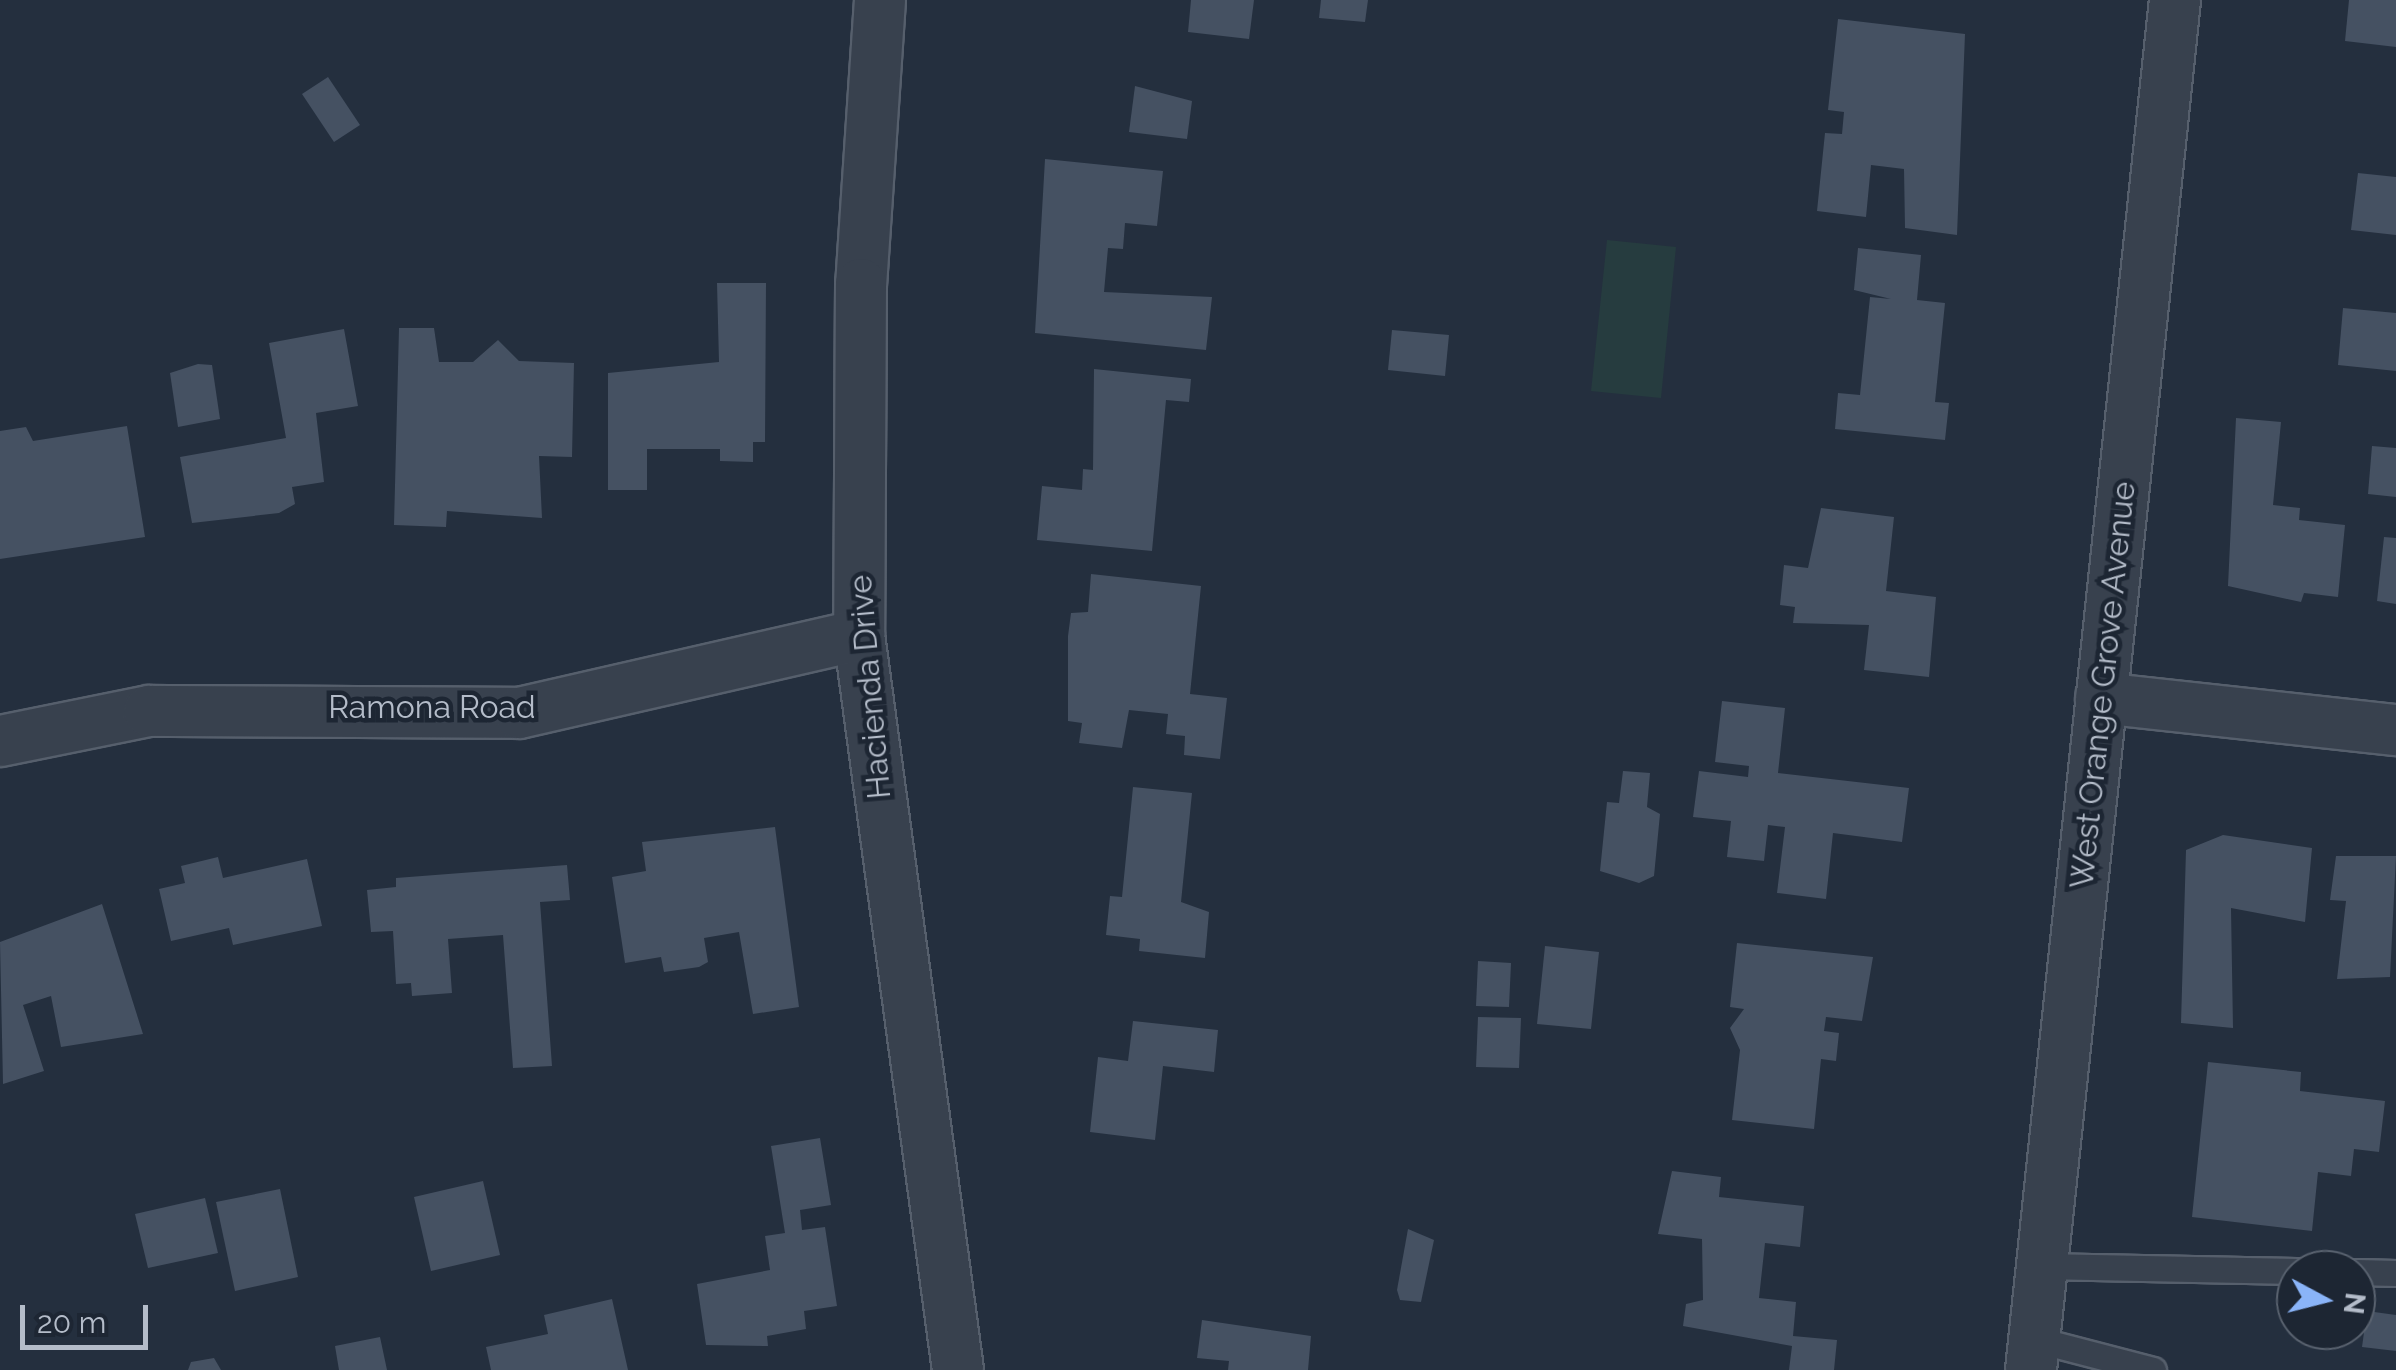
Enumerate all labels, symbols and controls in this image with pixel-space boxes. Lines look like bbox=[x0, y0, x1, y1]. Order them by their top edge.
street label: West Orange Grove Avenue bbox=[2062, 479, 2144, 891]
street label: Hacienda Drive bbox=[841, 573, 899, 801]
street label: Ramona Road bbox=[328, 688, 536, 726]
north arrow bbox=[2276, 1250, 2376, 1350]
scale bar bbox=[25, 1285, 152, 1347]
text: N bbox=[2337, 1291, 2372, 1316]
text: 20 m bbox=[37, 1305, 106, 1340]

